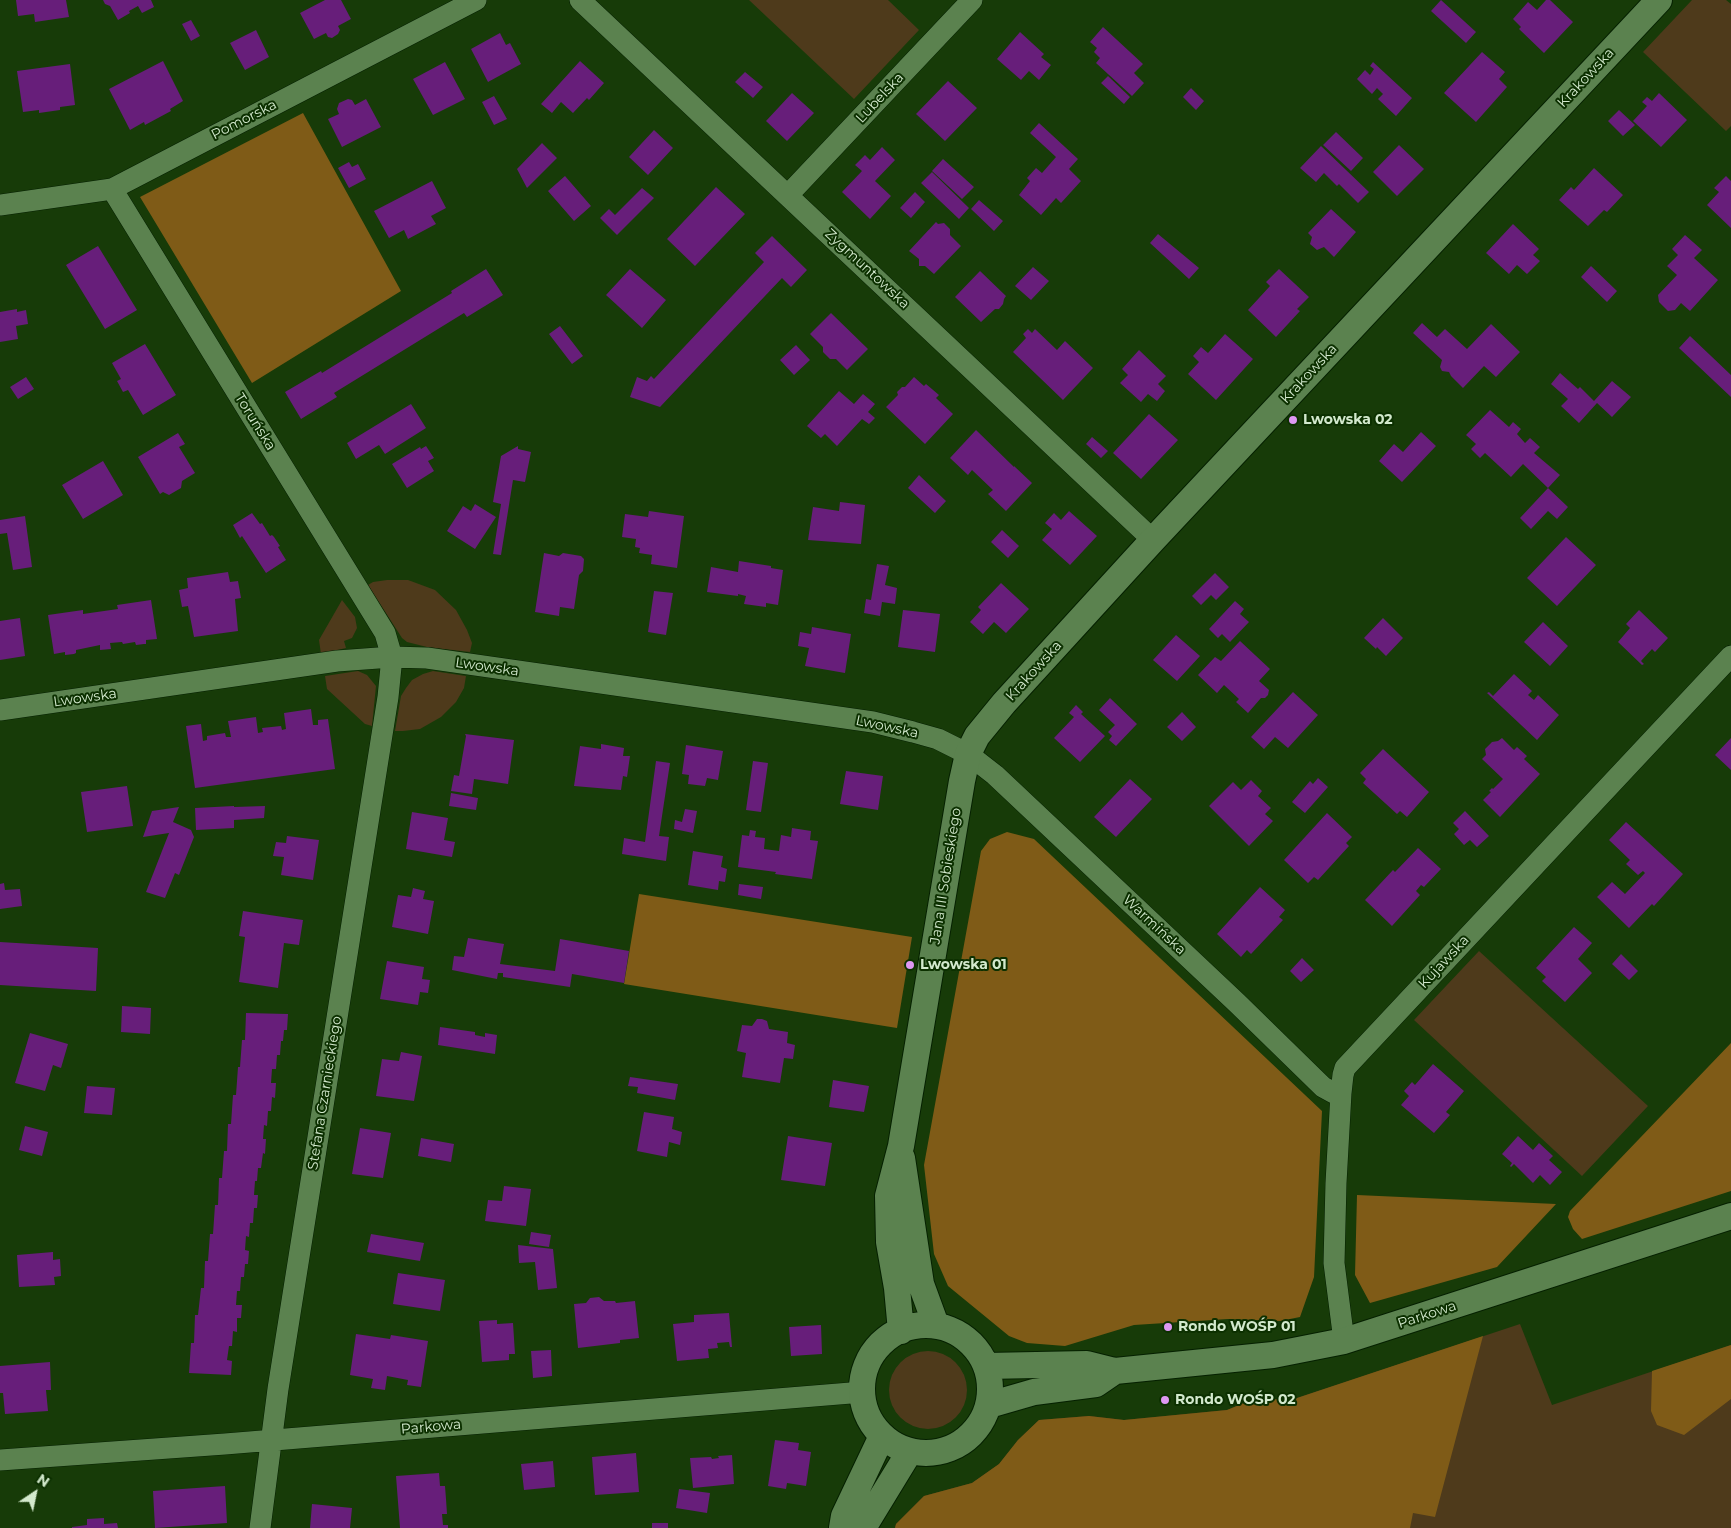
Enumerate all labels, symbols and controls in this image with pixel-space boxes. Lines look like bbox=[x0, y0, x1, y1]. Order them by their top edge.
street label: Krakowska bbox=[1554, 45, 1618, 111]
street label: Lubelska bbox=[853, 69, 907, 127]
street label: Pomorska bbox=[208, 96, 280, 144]
street label: Zygmuntowska bbox=[821, 226, 913, 312]
street label: Krakowska bbox=[1277, 341, 1341, 407]
street label: Toruńska bbox=[231, 390, 279, 454]
place label: Lwowska 02 bbox=[1303, 412, 1393, 428]
marker: Lwowska 02 bbox=[1287, 414, 1299, 426]
street label: Krakowska bbox=[1003, 637, 1065, 705]
street label: Lwowska bbox=[454, 654, 520, 680]
street label: Lwowska bbox=[52, 685, 118, 711]
street label: Lwowska bbox=[854, 712, 920, 742]
street label: Jana III Sobieskiego bbox=[927, 807, 965, 945]
street label: Warmińska bbox=[1119, 892, 1189, 958]
street label: Kujawska bbox=[1415, 932, 1473, 992]
place label: Lwowska 01 bbox=[920, 957, 1007, 973]
marker: Lwowska 01 bbox=[904, 959, 916, 971]
street label: Stefana Czarnieckiego bbox=[305, 1015, 345, 1171]
street label: Parkowa bbox=[1396, 1298, 1458, 1332]
place label: Rondo WOŚP 01 bbox=[1178, 1319, 1296, 1335]
marker: Rondo WOŚP 01 bbox=[1162, 1321, 1174, 1333]
place label: Rondo WOŚP 02 bbox=[1175, 1392, 1296, 1408]
marker: Rondo WOŚP 02 bbox=[1159, 1394, 1171, 1406]
street label: Parkowa bbox=[400, 1416, 462, 1438]
north arrow bbox=[10, 1468, 60, 1518]
text: N bbox=[34, 1470, 53, 1491]

